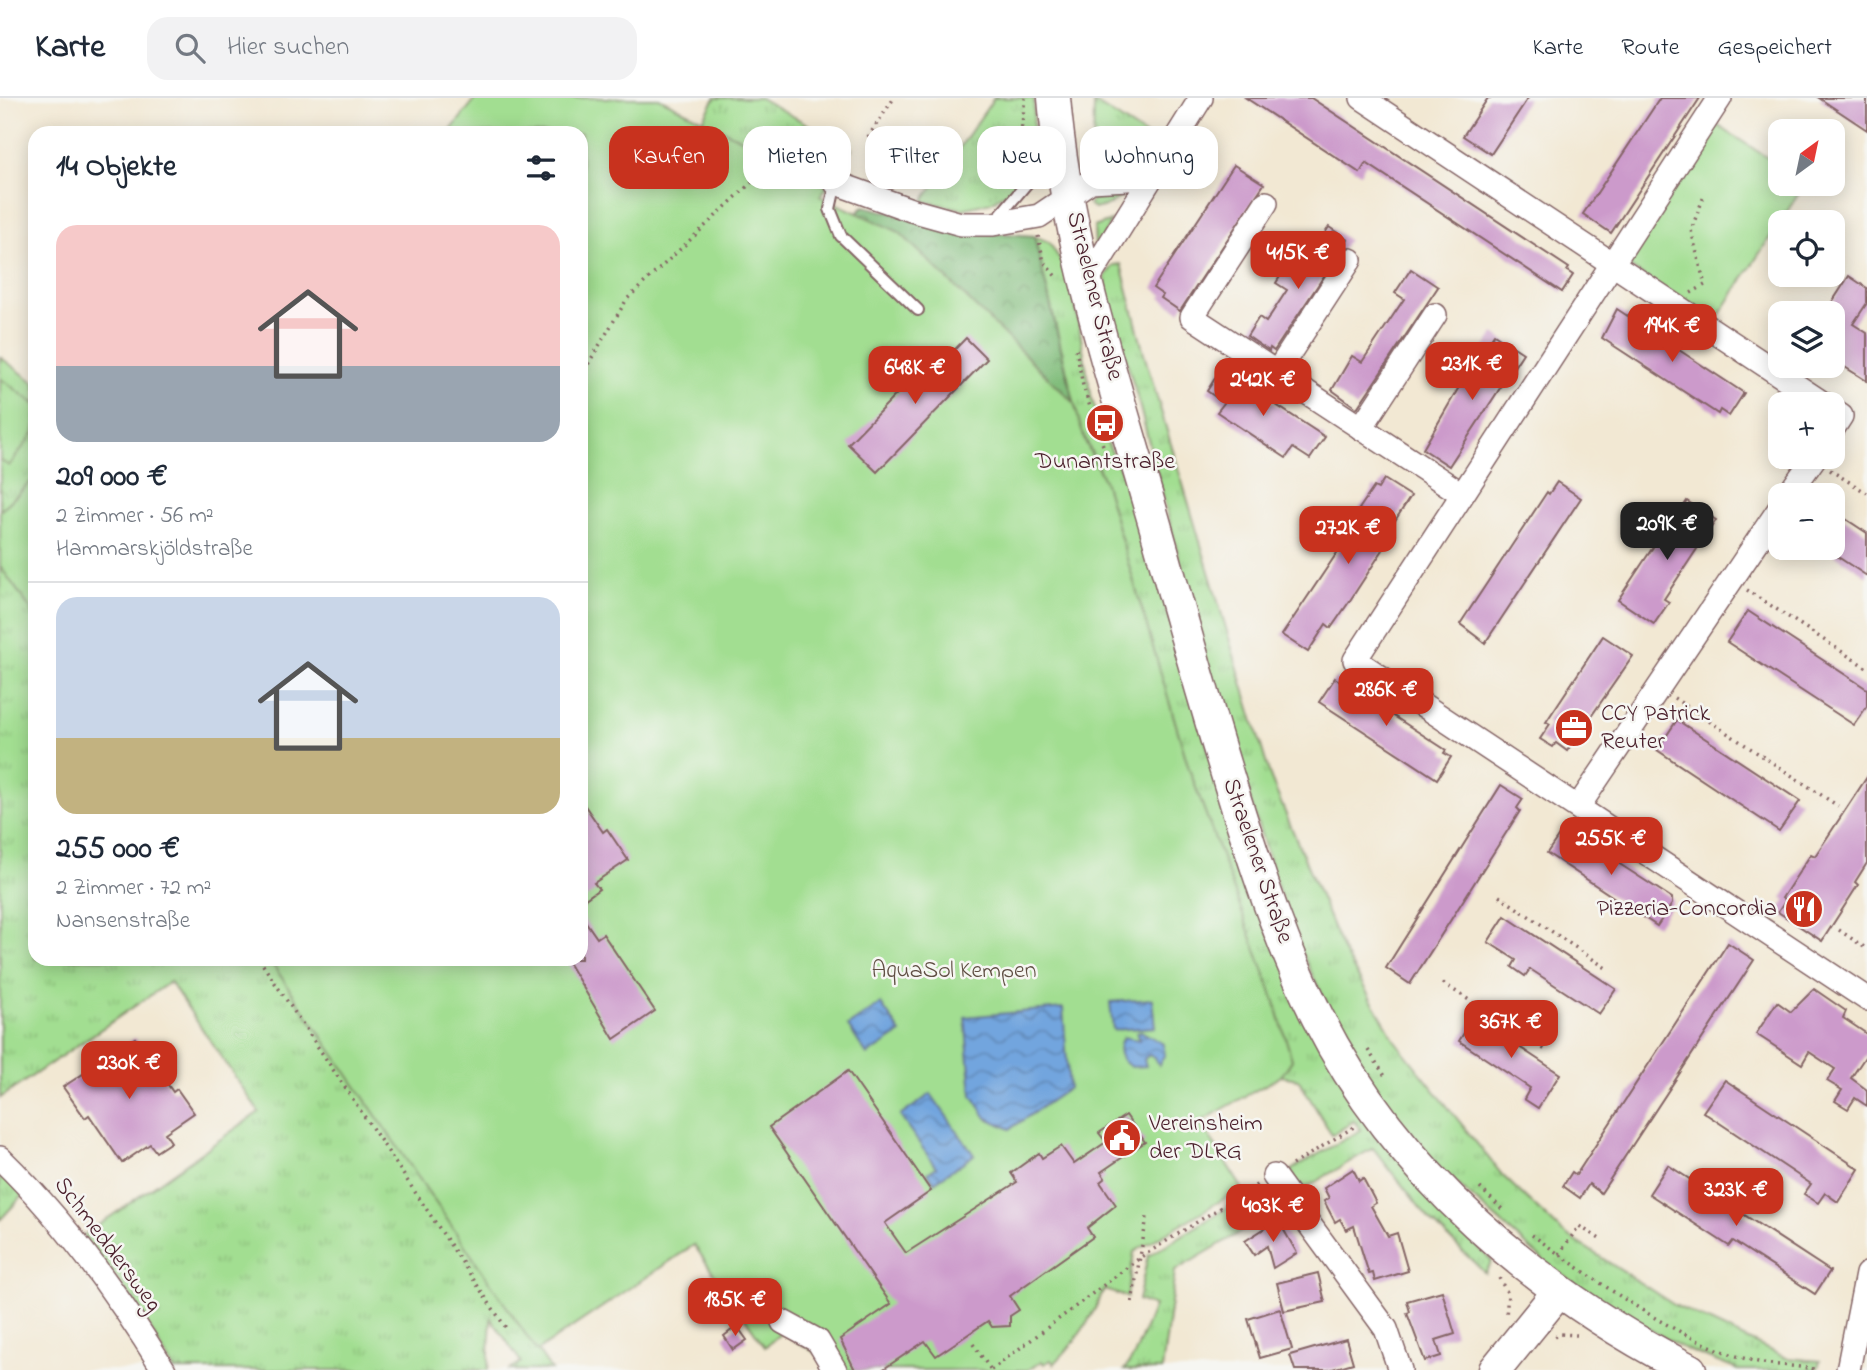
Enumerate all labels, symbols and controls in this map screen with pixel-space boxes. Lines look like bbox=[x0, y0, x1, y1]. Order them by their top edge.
search box bbox=[147, 17, 637, 80]
text: Karte bbox=[35, 24, 105, 72]
icon: search bbox=[171, 29, 209, 67]
text: Hier suchen bbox=[227, 29, 349, 67]
text: Karte bbox=[1532, 31, 1583, 66]
text: Route bbox=[1621, 31, 1680, 66]
text: Gespeichert bbox=[1718, 31, 1832, 66]
north arrow bbox=[1768, 119, 1844, 196]
map controls bbox=[1768, 119, 1845, 560]
chip: Kaufen bbox=[609, 126, 729, 189]
chip: Mieten bbox=[743, 126, 851, 189]
chip: Filter bbox=[865, 126, 963, 189]
chip: Neu bbox=[977, 126, 1066, 189]
chip: Wohnung bbox=[1080, 126, 1218, 189]
text: 14 Objekte bbox=[56, 146, 176, 190]
icon: filters bbox=[522, 149, 560, 187]
street label: Straelener Straße bbox=[1056, 208, 1132, 384]
button: locate bbox=[1768, 210, 1845, 287]
pin: 415K € bbox=[1241, 232, 1355, 291]
text: 415K € bbox=[1267, 237, 1329, 270]
icon: home bbox=[245, 271, 371, 397]
button: layers bbox=[1768, 301, 1845, 378]
pin: 194K € bbox=[1615, 304, 1729, 364]
text: 194K € bbox=[1644, 310, 1700, 343]
pin: 231K € bbox=[1415, 342, 1529, 402]
pin: 648K € bbox=[858, 346, 972, 406]
text: 231K € bbox=[1441, 348, 1503, 381]
text: 648K € bbox=[884, 352, 946, 385]
pin: 242K € bbox=[1206, 358, 1320, 418]
text: 242K € bbox=[1230, 364, 1296, 397]
button: + bbox=[1768, 392, 1845, 469]
bus stop icon: Dunantstraße bbox=[1084, 402, 1126, 444]
place label: Dunantstraße bbox=[1034, 445, 1175, 480]
text: 209 000 € bbox=[56, 456, 168, 500]
button: − bbox=[1768, 483, 1845, 560]
text: 2 Zimmer · 56 m² bbox=[56, 500, 214, 533]
pin: 209K € bbox=[1610, 503, 1724, 562]
pin: 272K € bbox=[1291, 506, 1405, 566]
text: 209K € bbox=[1636, 508, 1698, 541]
text: 272K € bbox=[1315, 512, 1381, 545]
text: Hammarskjöldstraße bbox=[56, 533, 253, 566]
icon: home bbox=[245, 643, 371, 769]
pin: 286K € bbox=[1329, 668, 1443, 728]
text: 286K € bbox=[1354, 674, 1418, 707]
place label: CCY Patrick Reuter bbox=[1601, 697, 1711, 760]
office icon: CCY Patrick Reuter bbox=[1553, 707, 1595, 749]
street label: Straelener Straße bbox=[1212, 774, 1302, 949]
pin: 255K € bbox=[1554, 818, 1668, 877]
text: 255K € bbox=[1576, 823, 1646, 856]
text: 255 000 € bbox=[56, 828, 180, 872]
text: 2 Zimmer · 72 m² bbox=[56, 872, 211, 905]
restaurant icon: Pizzeria-Concordia bbox=[1783, 888, 1825, 930]
place label: Pizzeria-Concordia bbox=[1597, 892, 1777, 927]
text: Nansenstraße bbox=[56, 905, 190, 938]
park label: AquaSol Kempen bbox=[871, 954, 1037, 989]
pin: 367K € bbox=[1454, 1000, 1568, 1060]
text: 367K € bbox=[1480, 1006, 1542, 1039]
pin: 230K € bbox=[72, 1042, 186, 1101]
text: 230K € bbox=[97, 1047, 161, 1080]
place label: Vereinsheim der DLRG bbox=[1148, 1107, 1263, 1170]
public building icon: Vereinsheim der DLRG bbox=[1101, 1117, 1143, 1159]
pin: 323K € bbox=[1679, 1168, 1793, 1228]
street label: Schmeddersweg bbox=[44, 1170, 170, 1320]
text: 323K € bbox=[1704, 1174, 1768, 1207]
pin: 403K € bbox=[1216, 1184, 1330, 1244]
text: 403K € bbox=[1242, 1190, 1304, 1223]
pin: 185K € bbox=[678, 1278, 792, 1338]
text: 185K € bbox=[704, 1284, 766, 1317]

